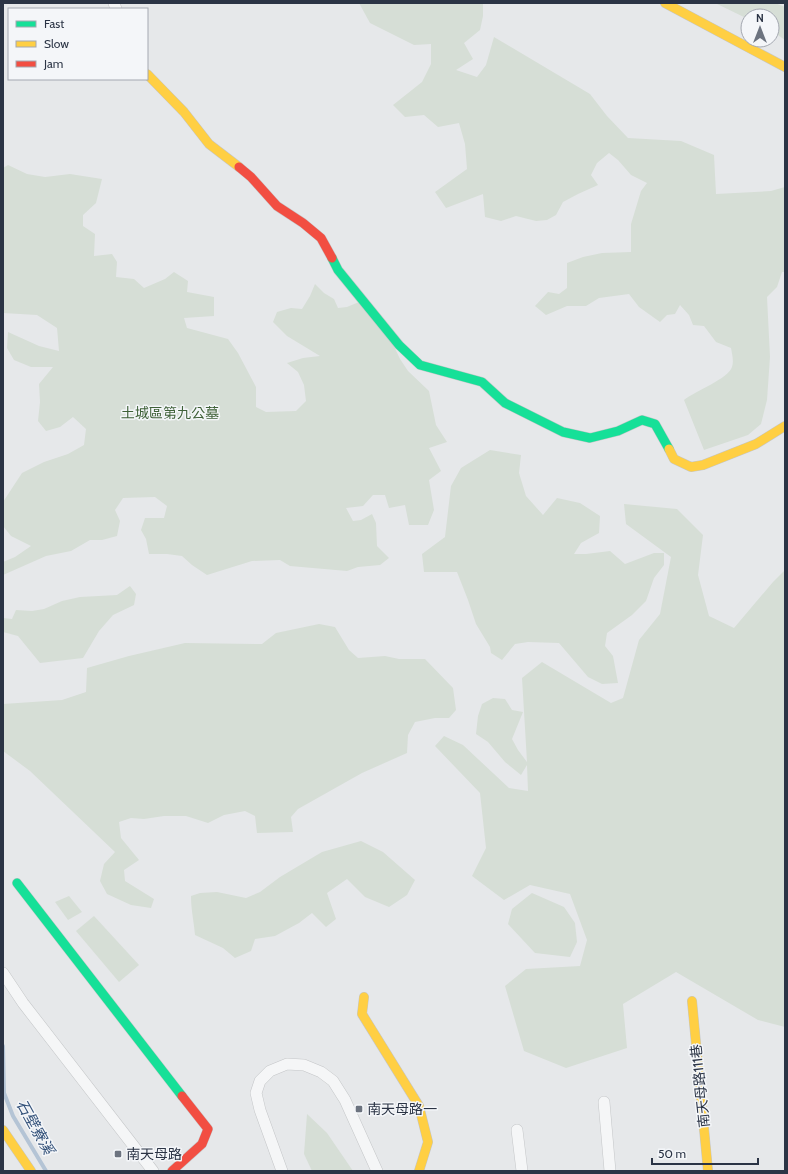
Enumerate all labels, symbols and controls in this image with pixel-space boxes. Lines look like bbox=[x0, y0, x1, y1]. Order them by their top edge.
legend bbox=[8, 8, 148, 80]
north arrow bbox=[740, 8, 780, 48]
text: N bbox=[756, 11, 764, 25]
text: Fast bbox=[44, 16, 64, 31]
text: Slow bbox=[44, 36, 69, 51]
text: Jam bbox=[43, 56, 63, 71]
park label: 土城區第九公墓 bbox=[121, 404, 219, 422]
street label: 南天母路111巷 bbox=[687, 1043, 713, 1129]
water label: 石壁寮溪 bbox=[13, 1096, 58, 1159]
place label: 南天母路一 bbox=[367, 1100, 437, 1118]
marker: 南天母路一 bbox=[354, 1104, 364, 1114]
scale bar bbox=[652, 1140, 758, 1166]
place label: 南天母路 bbox=[126, 1145, 182, 1163]
text: 50 m bbox=[658, 1146, 686, 1161]
marker: 南天母路 bbox=[113, 1149, 123, 1159]

